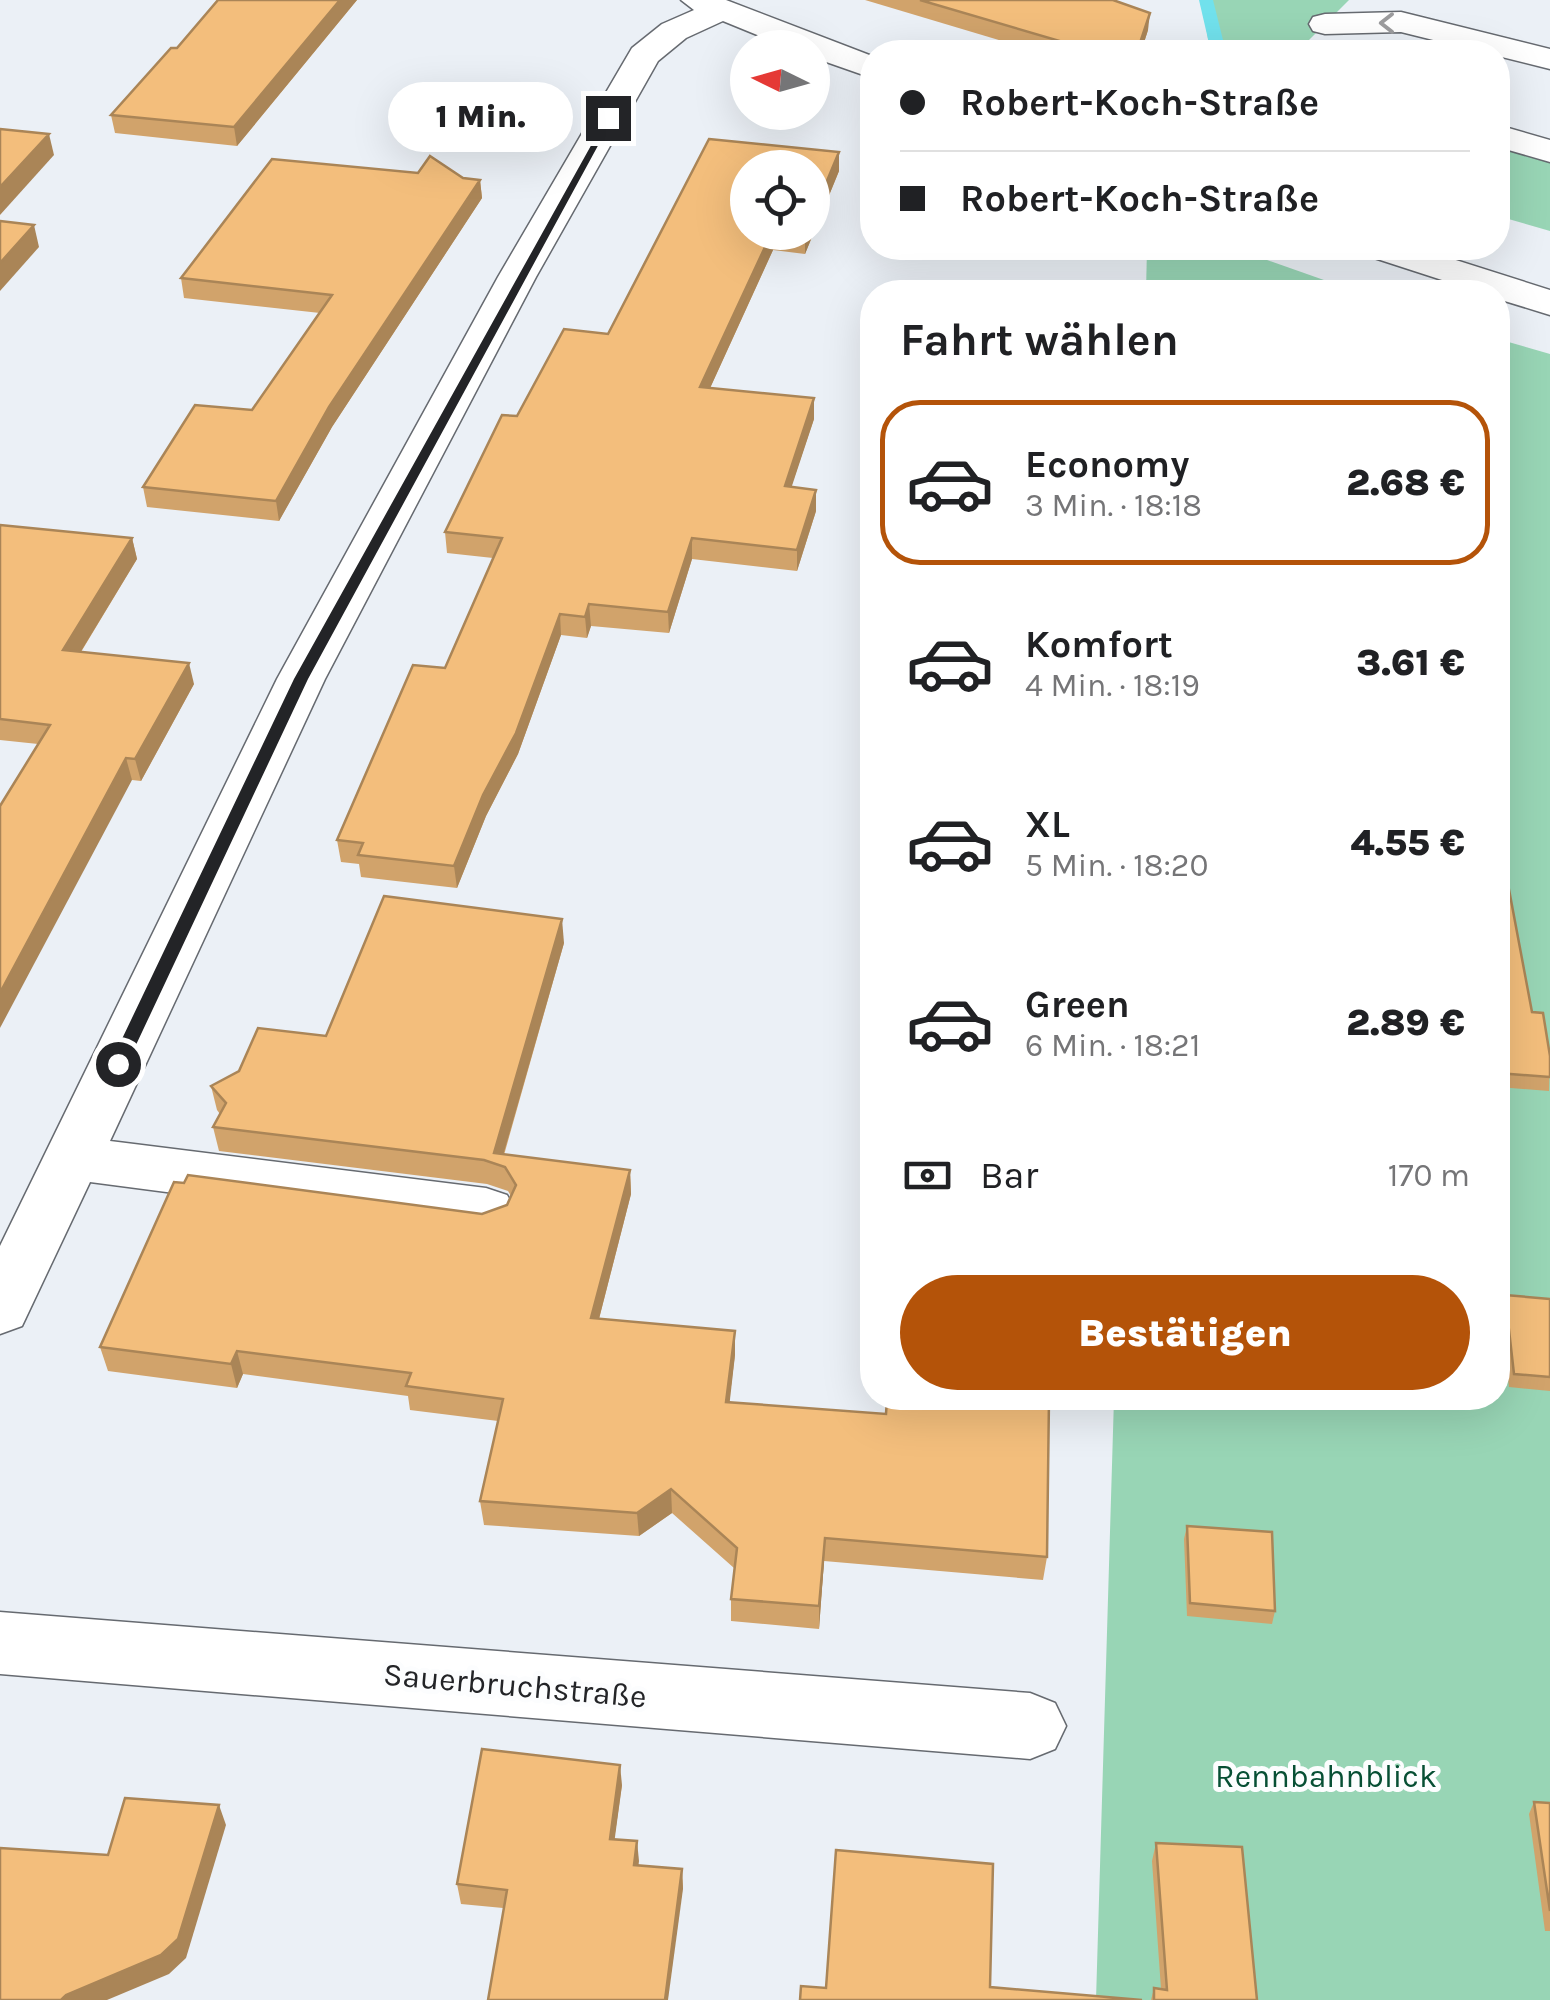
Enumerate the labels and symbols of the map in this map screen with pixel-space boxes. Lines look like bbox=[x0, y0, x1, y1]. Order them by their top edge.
one-way arrow bbox=[1378, 12, 1394, 34]
north arrow bbox=[730, 30, 830, 130]
callout: 1 Min. bbox=[388, 83, 573, 153]
route end bbox=[586, 96, 631, 141]
route start bbox=[96, 1042, 141, 1087]
street label: Sauerbruchstraße bbox=[382, 1656, 648, 1715]
park label: Rennbahnblick bbox=[1215, 1758, 1437, 1795]

